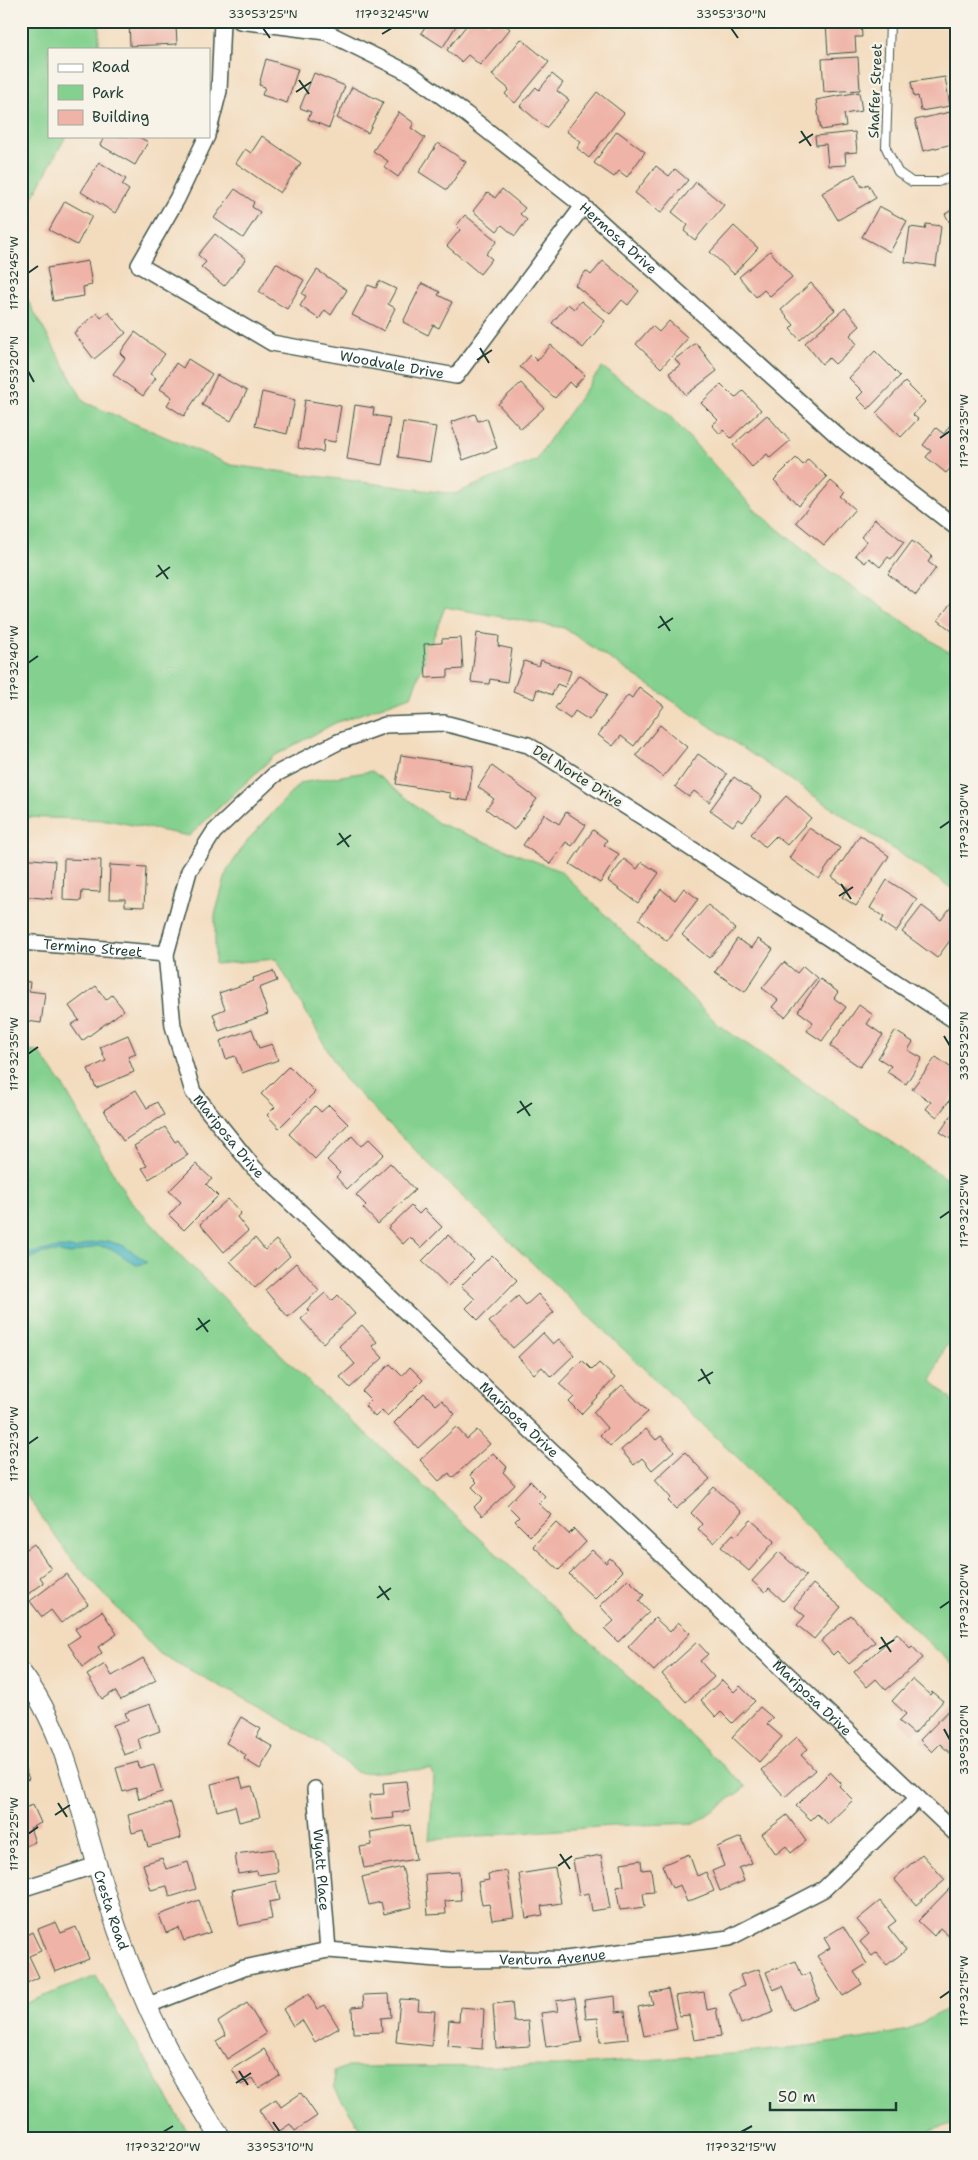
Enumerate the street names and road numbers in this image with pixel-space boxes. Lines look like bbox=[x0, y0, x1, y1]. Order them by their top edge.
street label: Shaffer Street bbox=[864, 43, 886, 139]
street label: Hermosa Drive bbox=[576, 198, 661, 278]
street label: Woodvale Drive bbox=[338, 346, 446, 383]
street label: Del Norte Drive bbox=[529, 741, 627, 811]
street label: Termino Street bbox=[42, 935, 143, 961]
street label: Mariposa Drive bbox=[189, 1091, 268, 1182]
street label: Mariposa Drive bbox=[476, 1378, 563, 1462]
street label: Mariposa Drive bbox=[769, 1656, 856, 1740]
street label: Wyatt Place bbox=[309, 1828, 334, 1911]
street label: Cresta Road bbox=[90, 1868, 133, 1953]
street label: Ventura Avenue bbox=[499, 1945, 607, 1969]

